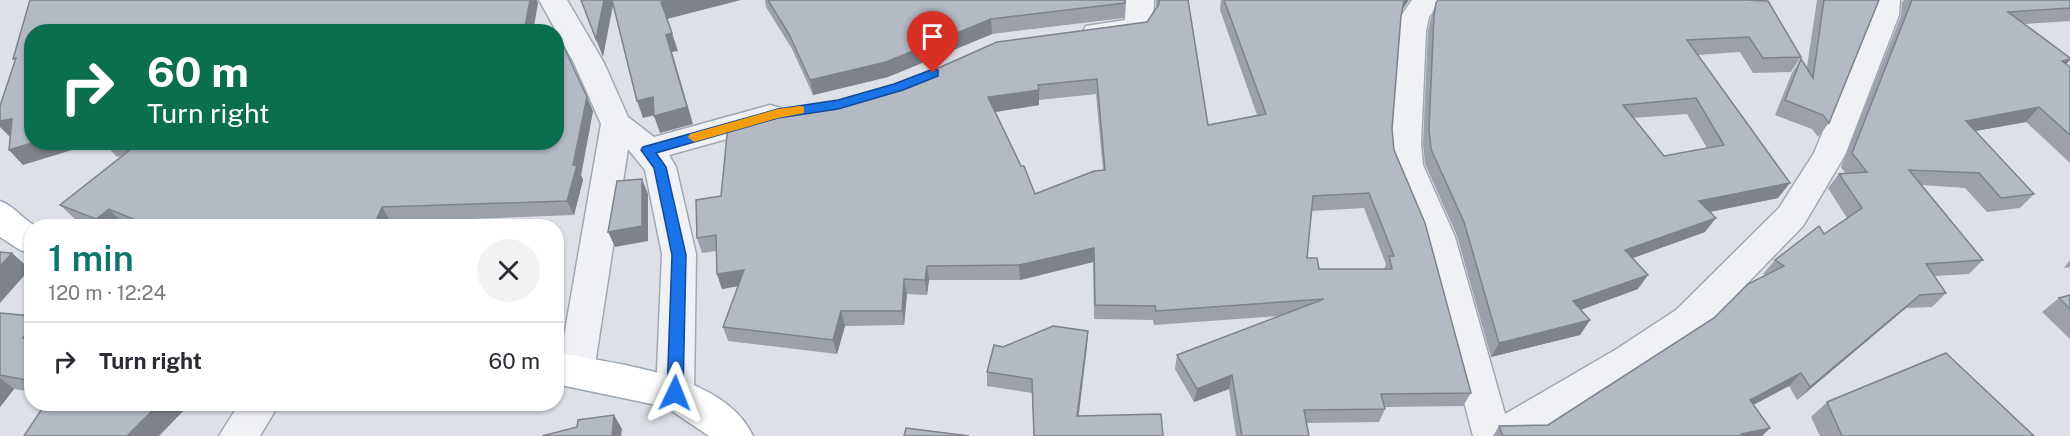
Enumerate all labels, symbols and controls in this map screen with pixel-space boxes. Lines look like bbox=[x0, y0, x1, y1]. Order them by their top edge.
pin bbox=[907, 11, 958, 73]
icon: arrive bbox=[916, 20, 949, 53]
text: 60 m bbox=[147, 47, 249, 96]
icon: right bbox=[48, 48, 126, 126]
text: Turn right bbox=[147, 97, 270, 129]
text: 1 min bbox=[48, 237, 134, 279]
button: close bbox=[477, 239, 540, 302]
text: 120 m · 12:24 bbox=[48, 281, 166, 305]
icon: right bbox=[48, 345, 81, 378]
text: Turn right bbox=[99, 348, 202, 374]
text: 60 m bbox=[489, 348, 540, 374]
position arrow bbox=[643, 361, 707, 425]

